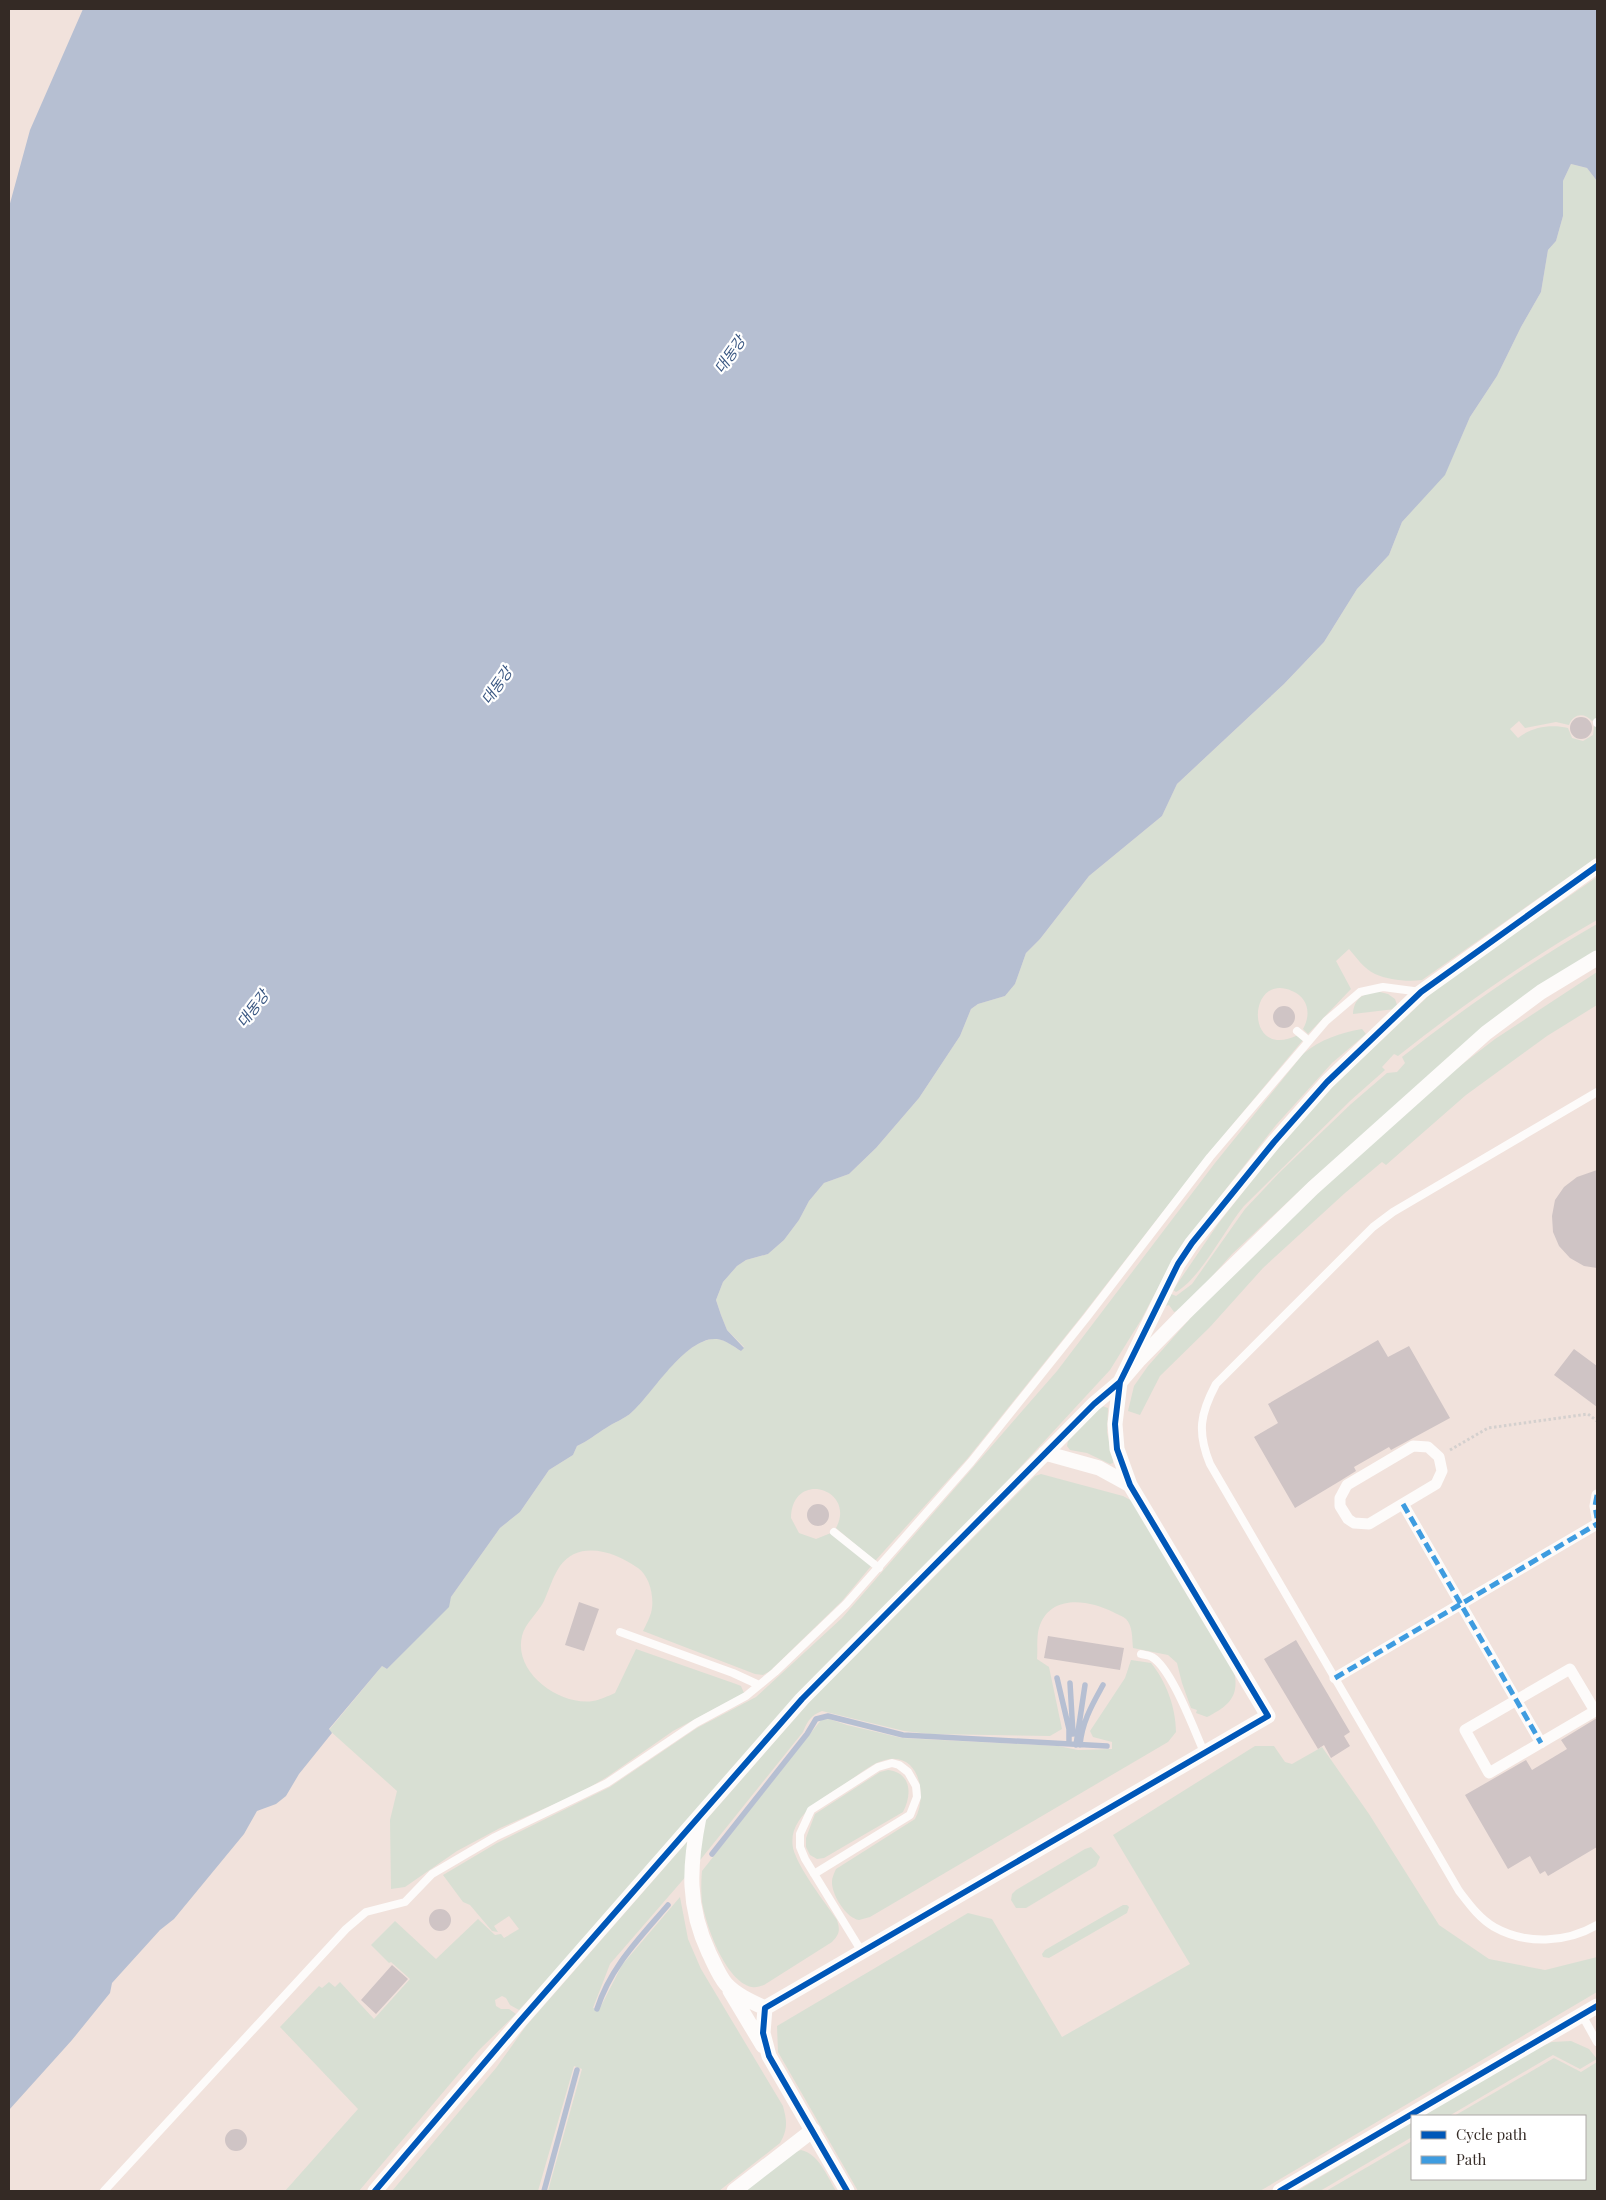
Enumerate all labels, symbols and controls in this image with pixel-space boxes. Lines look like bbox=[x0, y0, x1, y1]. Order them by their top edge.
water label: 대동강 bbox=[709, 330, 751, 377]
water label: 대동강 bbox=[476, 661, 518, 708]
water label: 대동강 bbox=[232, 984, 274, 1031]
legend bbox=[1411, 2115, 1586, 2180]
text: Cycle path bbox=[1456, 2124, 1527, 2144]
text: Path bbox=[1456, 2149, 1486, 2169]

